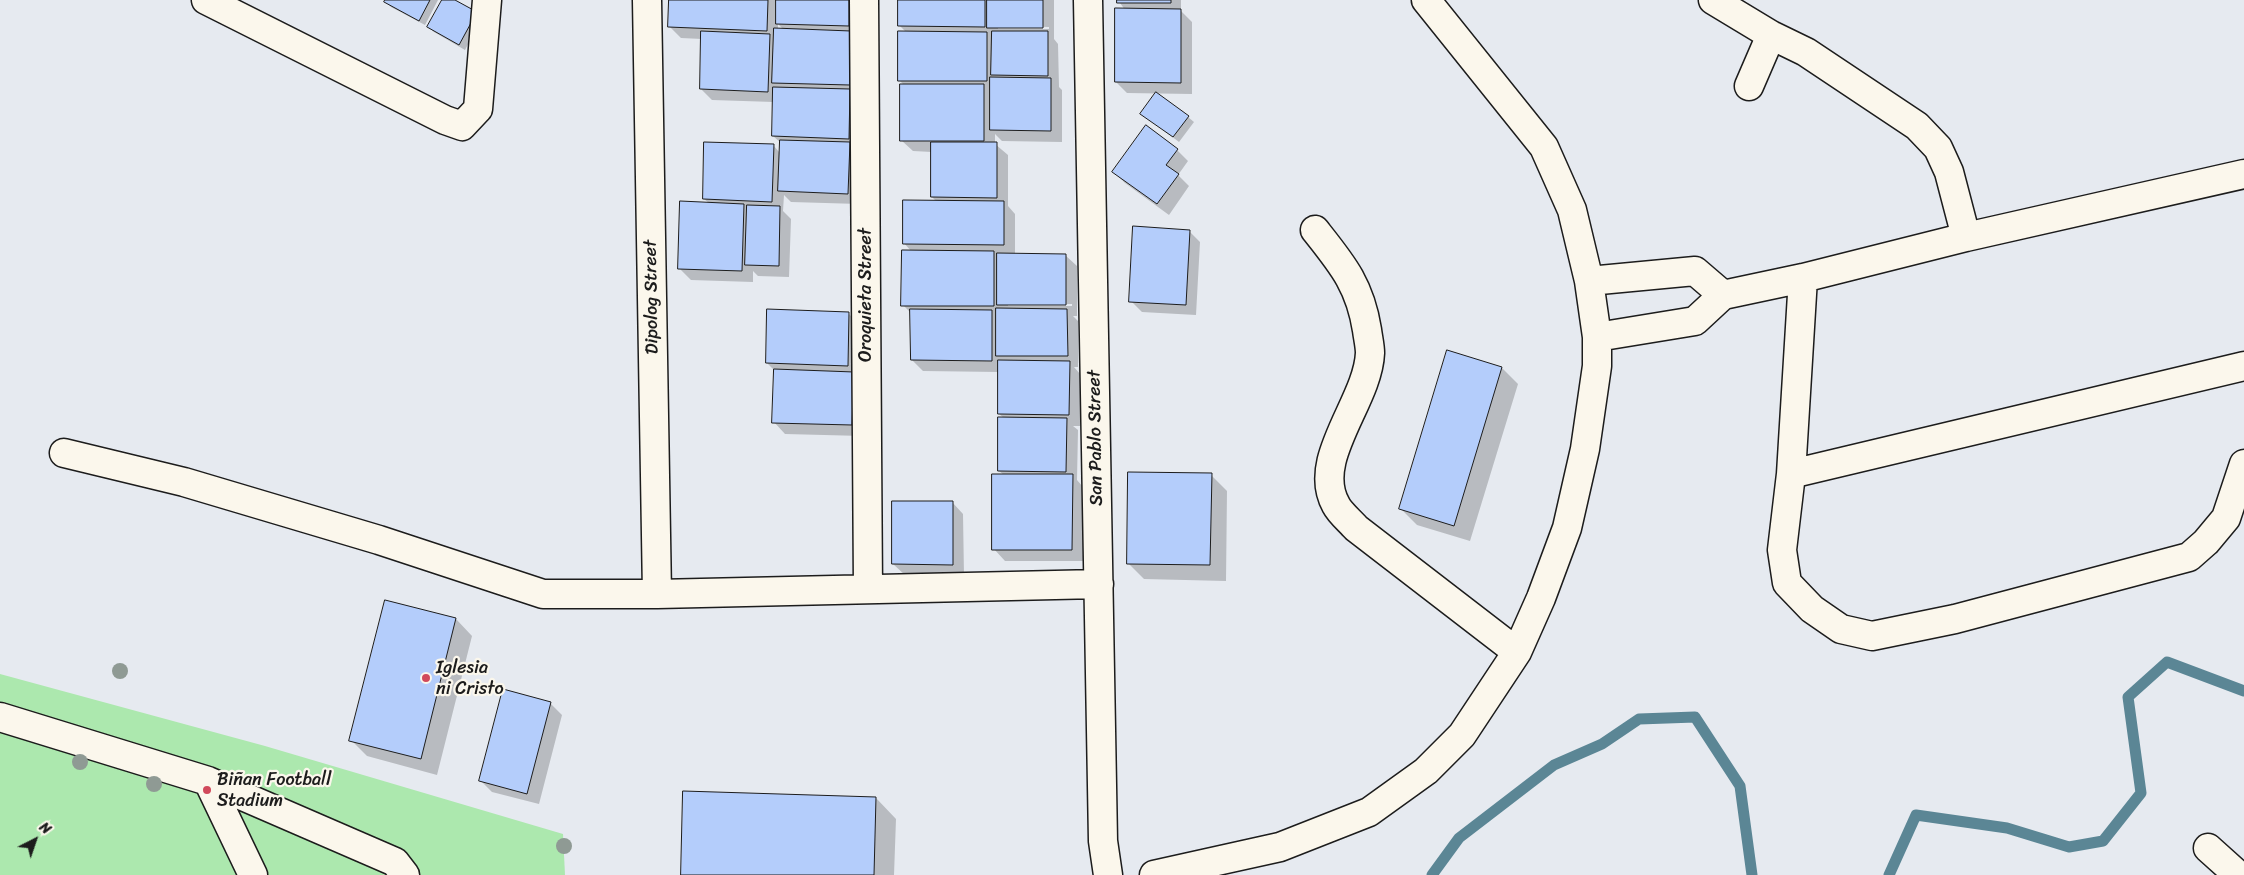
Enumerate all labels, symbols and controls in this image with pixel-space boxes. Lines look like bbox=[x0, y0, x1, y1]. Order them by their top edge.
street label: Oroquieta Street bbox=[855, 228, 877, 362]
street label: Dipolog Street bbox=[640, 240, 664, 354]
street label: San Pablo Street bbox=[1084, 370, 1108, 506]
place label: Iglesia ni Cristo bbox=[436, 657, 504, 700]
marker: Iglesia ni Cristo bbox=[420, 672, 432, 684]
place label: Biñan Football Stadium bbox=[217, 769, 331, 812]
marker: Biñan Football Stadium bbox=[201, 784, 213, 796]
north arrow bbox=[10, 815, 60, 865]
text: N bbox=[33, 816, 57, 841]

